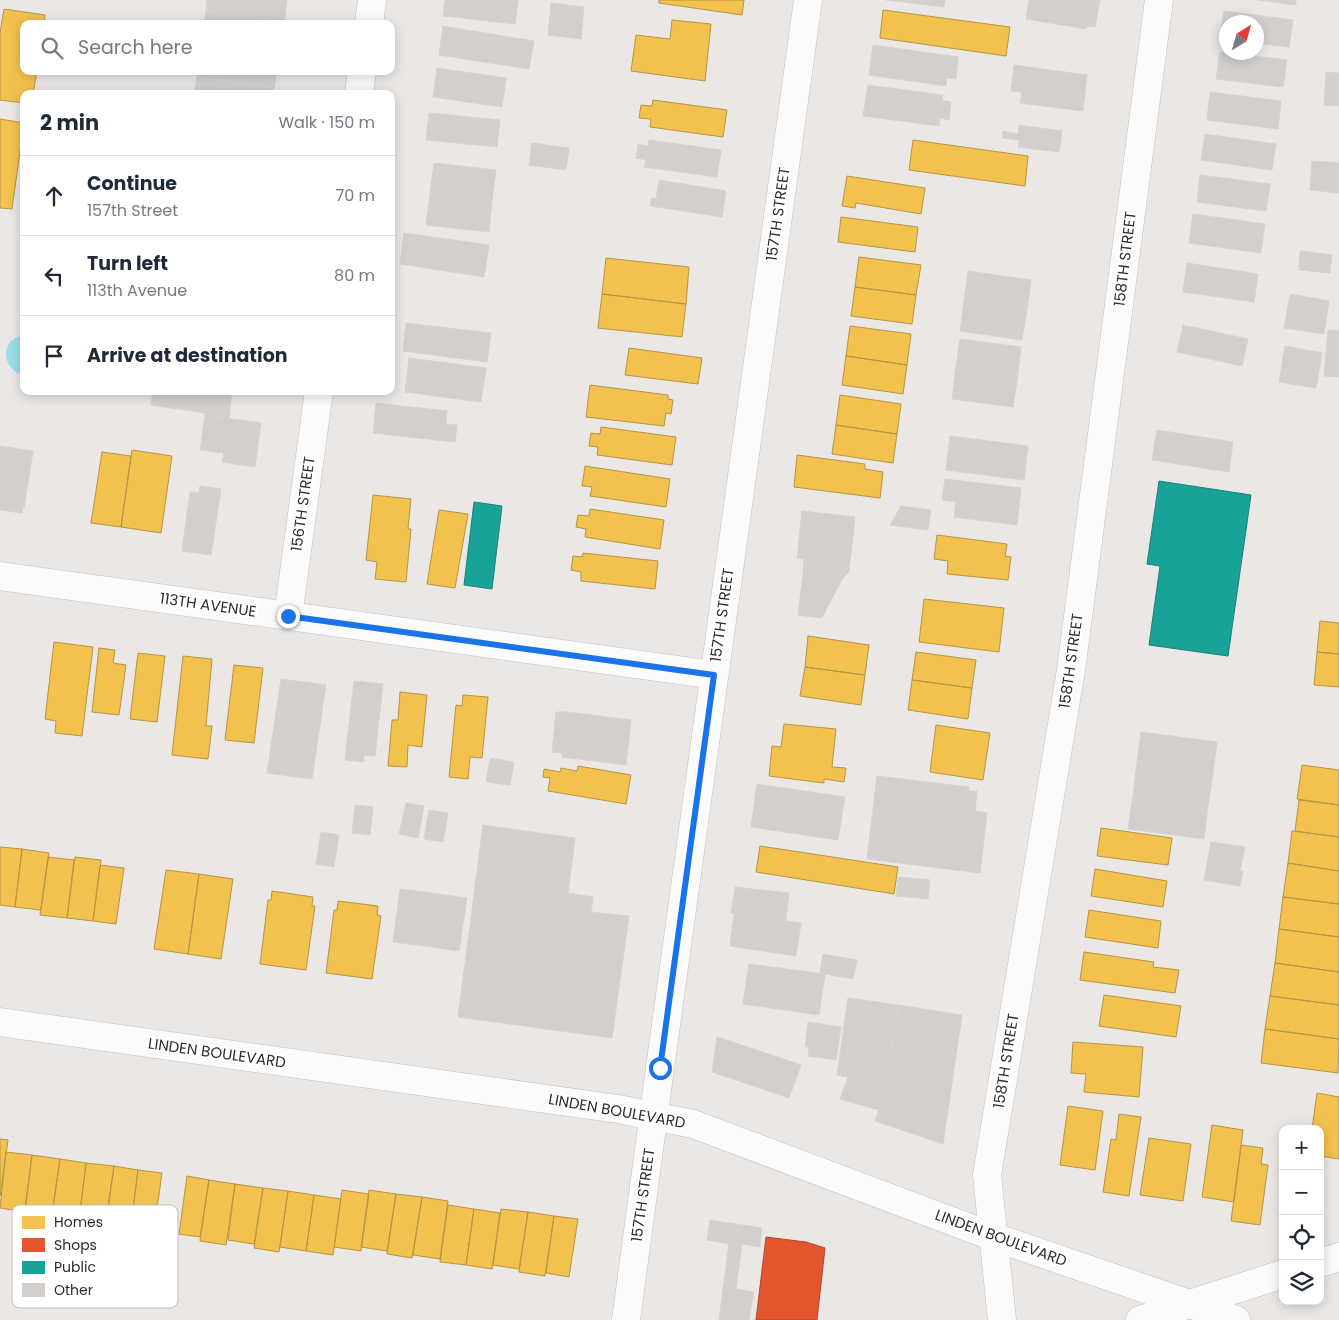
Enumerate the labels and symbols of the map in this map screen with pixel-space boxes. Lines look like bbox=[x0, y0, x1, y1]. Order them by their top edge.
north arrow bbox=[1219, 15, 1264, 60]
street label: 157TH STREET bbox=[761, 166, 794, 262]
street label: 158TH STREET bbox=[1108, 210, 1141, 308]
street label: 156TH STREET bbox=[285, 455, 320, 553]
street label: 157TH STREET bbox=[705, 567, 738, 663]
street label: 113TH AVENUE bbox=[158, 587, 258, 622]
route end bbox=[277, 605, 300, 628]
street label: 158TH STREET bbox=[1053, 612, 1088, 710]
street label: 158TH STREET bbox=[988, 1012, 1023, 1110]
street label: LINDEN BOULEVARD bbox=[147, 1032, 287, 1073]
route start bbox=[649, 1057, 672, 1080]
street label: LINDEN BOULEVARD bbox=[547, 1088, 687, 1133]
street label: 157TH STREET bbox=[626, 1147, 659, 1243]
street label: LINDEN BOULEVARD bbox=[932, 1204, 1070, 1271]
legend bbox=[12, 1205, 178, 1308]
text: Homes bbox=[54, 1212, 103, 1232]
text: Shops bbox=[54, 1235, 97, 1255]
text: Public bbox=[54, 1257, 96, 1277]
text: Other bbox=[54, 1280, 93, 1300]

